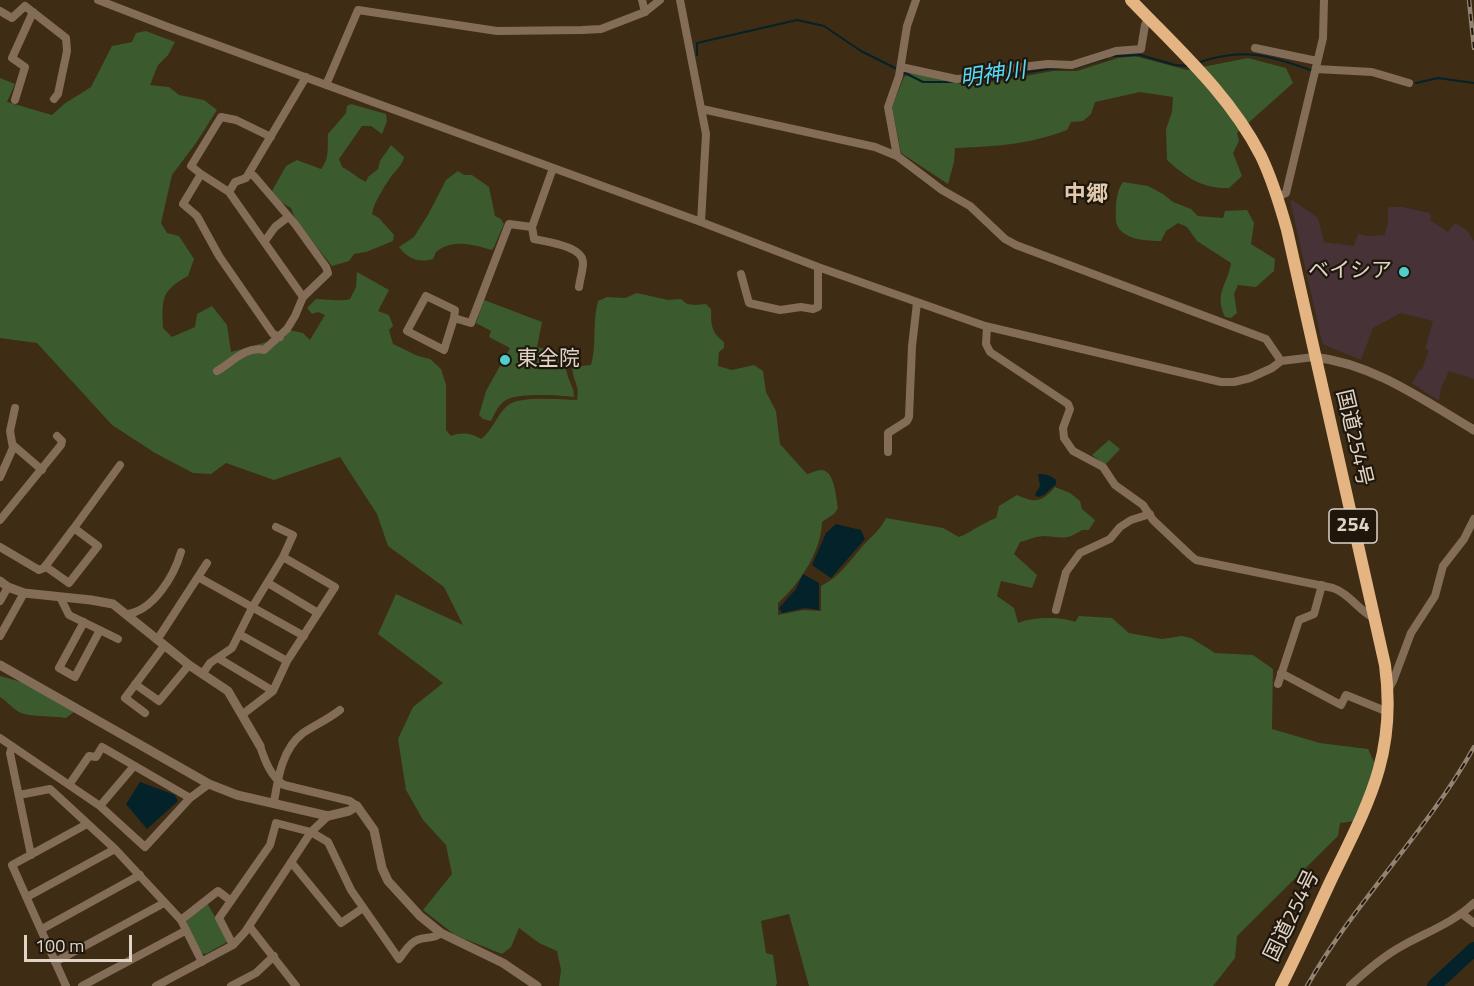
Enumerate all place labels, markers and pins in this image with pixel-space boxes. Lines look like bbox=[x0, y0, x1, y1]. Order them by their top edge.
place label: ベイシア bbox=[1308, 259, 1392, 285]
marker: ベイシア bbox=[1397, 265, 1411, 279]
place label: 東全院 bbox=[517, 347, 580, 373]
marker: 東全院 bbox=[498, 353, 512, 367]

